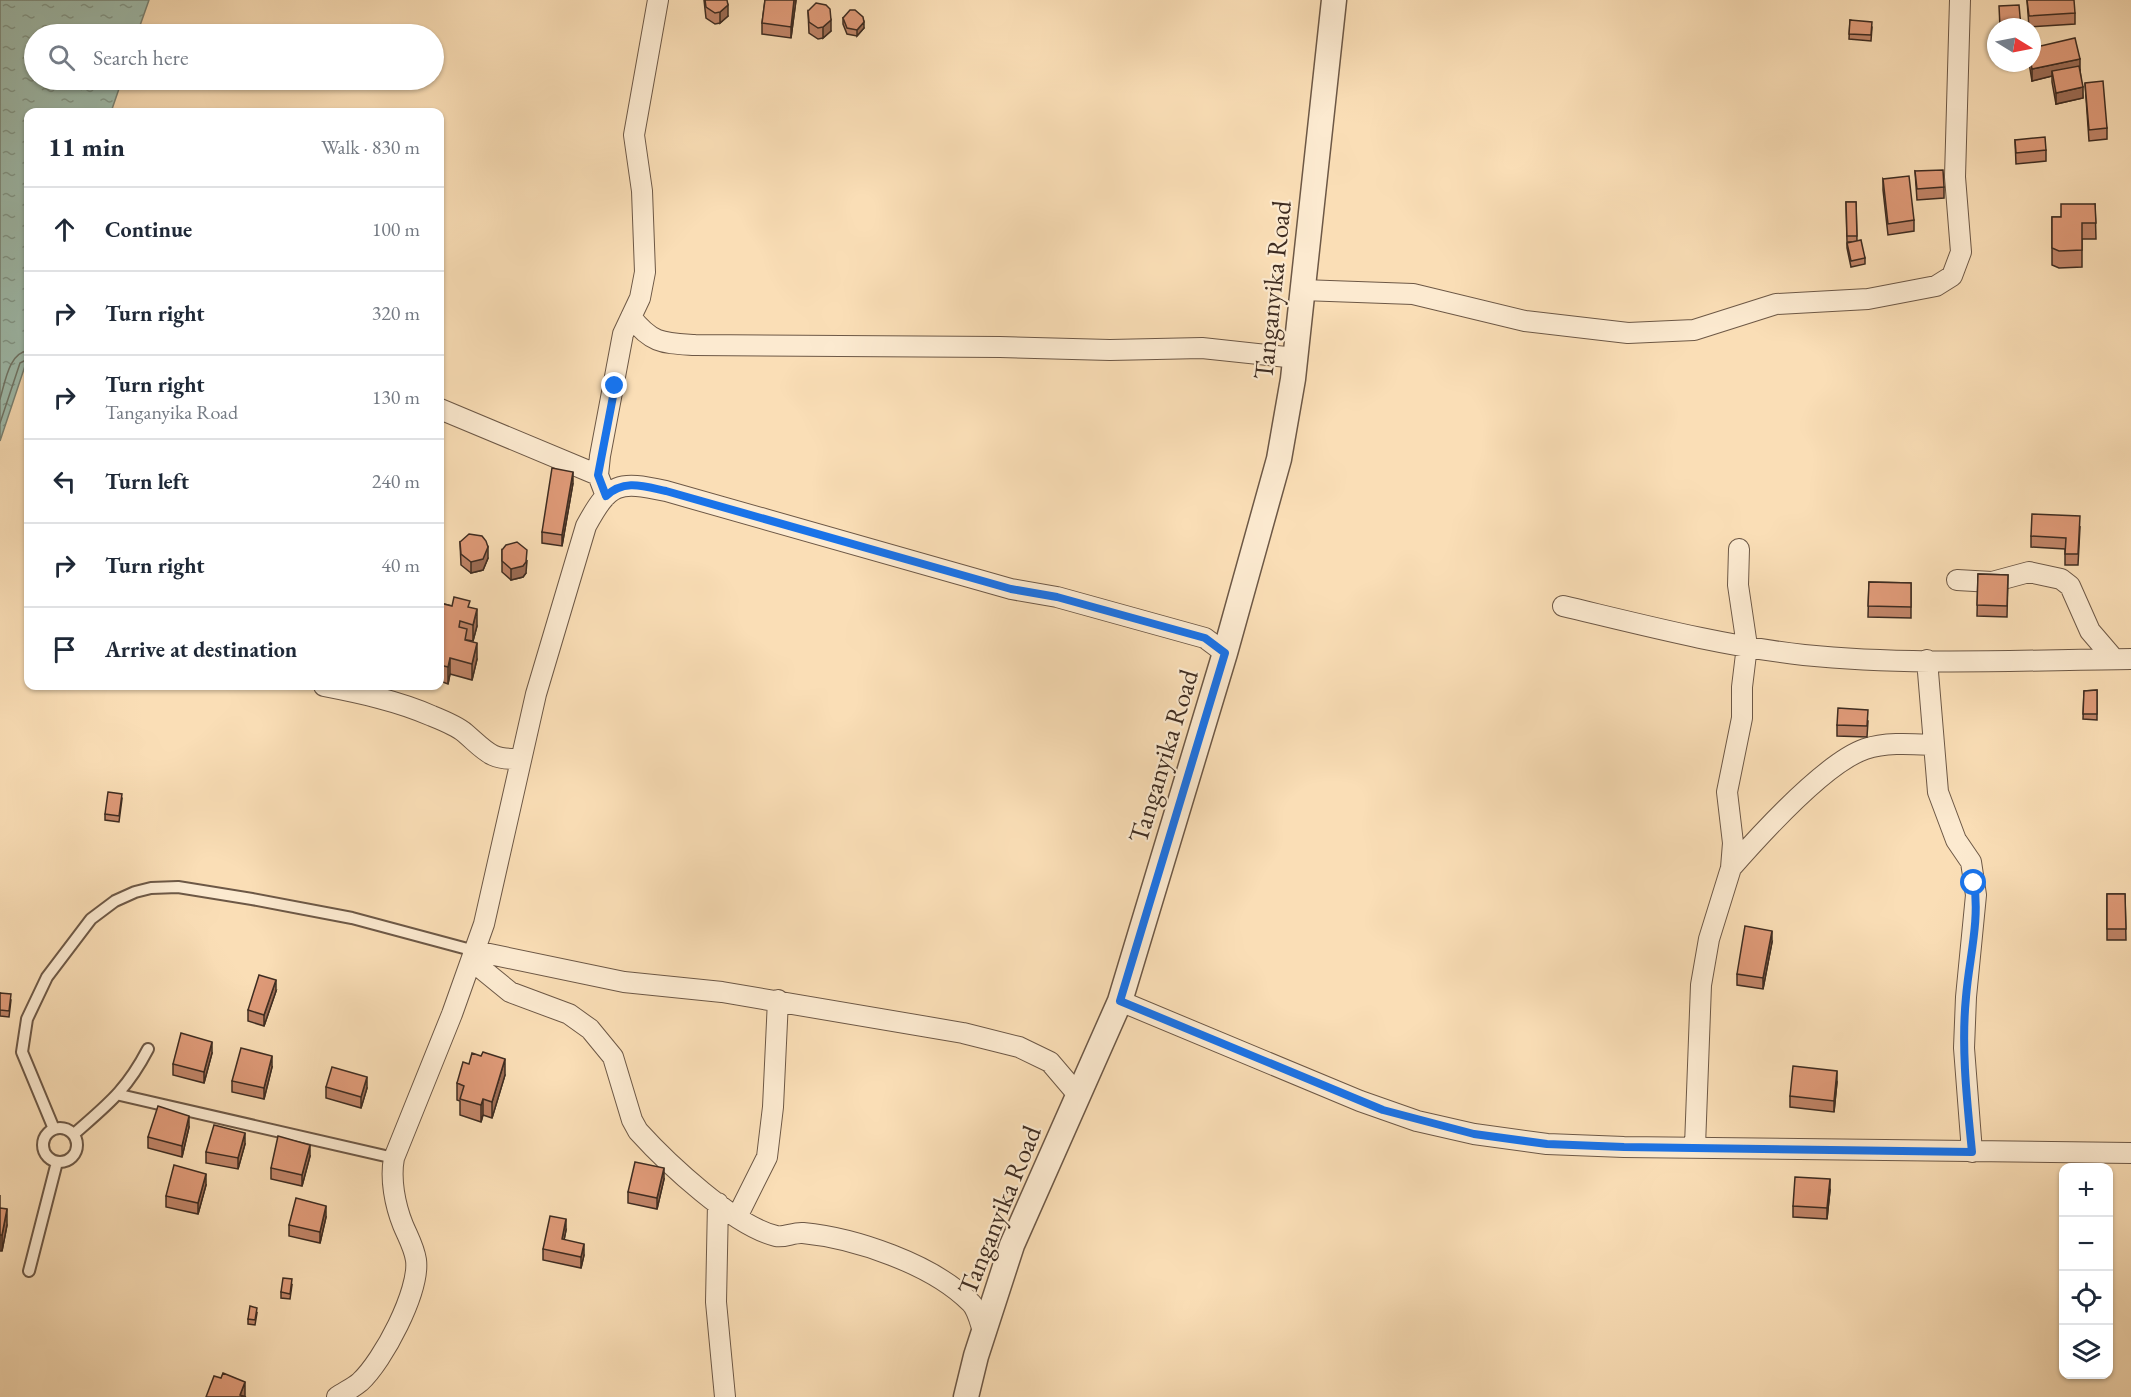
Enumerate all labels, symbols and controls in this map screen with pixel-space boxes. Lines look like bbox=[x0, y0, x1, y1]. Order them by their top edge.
north arrow bbox=[1987, 18, 2041, 72]
search box bbox=[24, 24, 444, 90]
icon: search bbox=[45, 41, 78, 74]
text: Search here bbox=[93, 43, 188, 72]
text: 11 min bbox=[48, 130, 125, 164]
text: Walk · 830 m bbox=[321, 134, 420, 160]
street label: Tanganyika Road bbox=[1245, 198, 1299, 381]
icon: ahead bbox=[48, 213, 81, 246]
text: Continue bbox=[105, 215, 192, 244]
text: 100 m bbox=[372, 216, 420, 242]
icon: right bbox=[48, 297, 81, 330]
text: Turn right bbox=[105, 299, 204, 328]
text: 320 m bbox=[372, 300, 420, 326]
text: Turn right bbox=[105, 370, 204, 399]
route end bbox=[601, 372, 627, 398]
icon: right bbox=[48, 381, 81, 414]
text: 130 m bbox=[372, 384, 420, 410]
text: Tanganyika Road bbox=[105, 399, 238, 425]
icon: left bbox=[48, 465, 81, 498]
text: Turn left bbox=[105, 467, 189, 496]
text: 240 m bbox=[372, 468, 420, 494]
icon: right bbox=[48, 549, 81, 582]
text: Turn right bbox=[105, 551, 204, 580]
text: 40 m bbox=[381, 552, 420, 578]
icon: arrive bbox=[48, 633, 81, 666]
text: Arrive at destination bbox=[105, 635, 297, 664]
street label: Tanganyika Road bbox=[1120, 665, 1206, 847]
route start bbox=[1960, 869, 1986, 895]
street label: Tanganyika Road bbox=[949, 1120, 1049, 1300]
map controls bbox=[2059, 1163, 2113, 1379]
button: + bbox=[2059, 1163, 2113, 1217]
button: − bbox=[2059, 1217, 2113, 1271]
button: locate bbox=[2059, 1271, 2113, 1325]
button: layers bbox=[2059, 1325, 2113, 1379]

